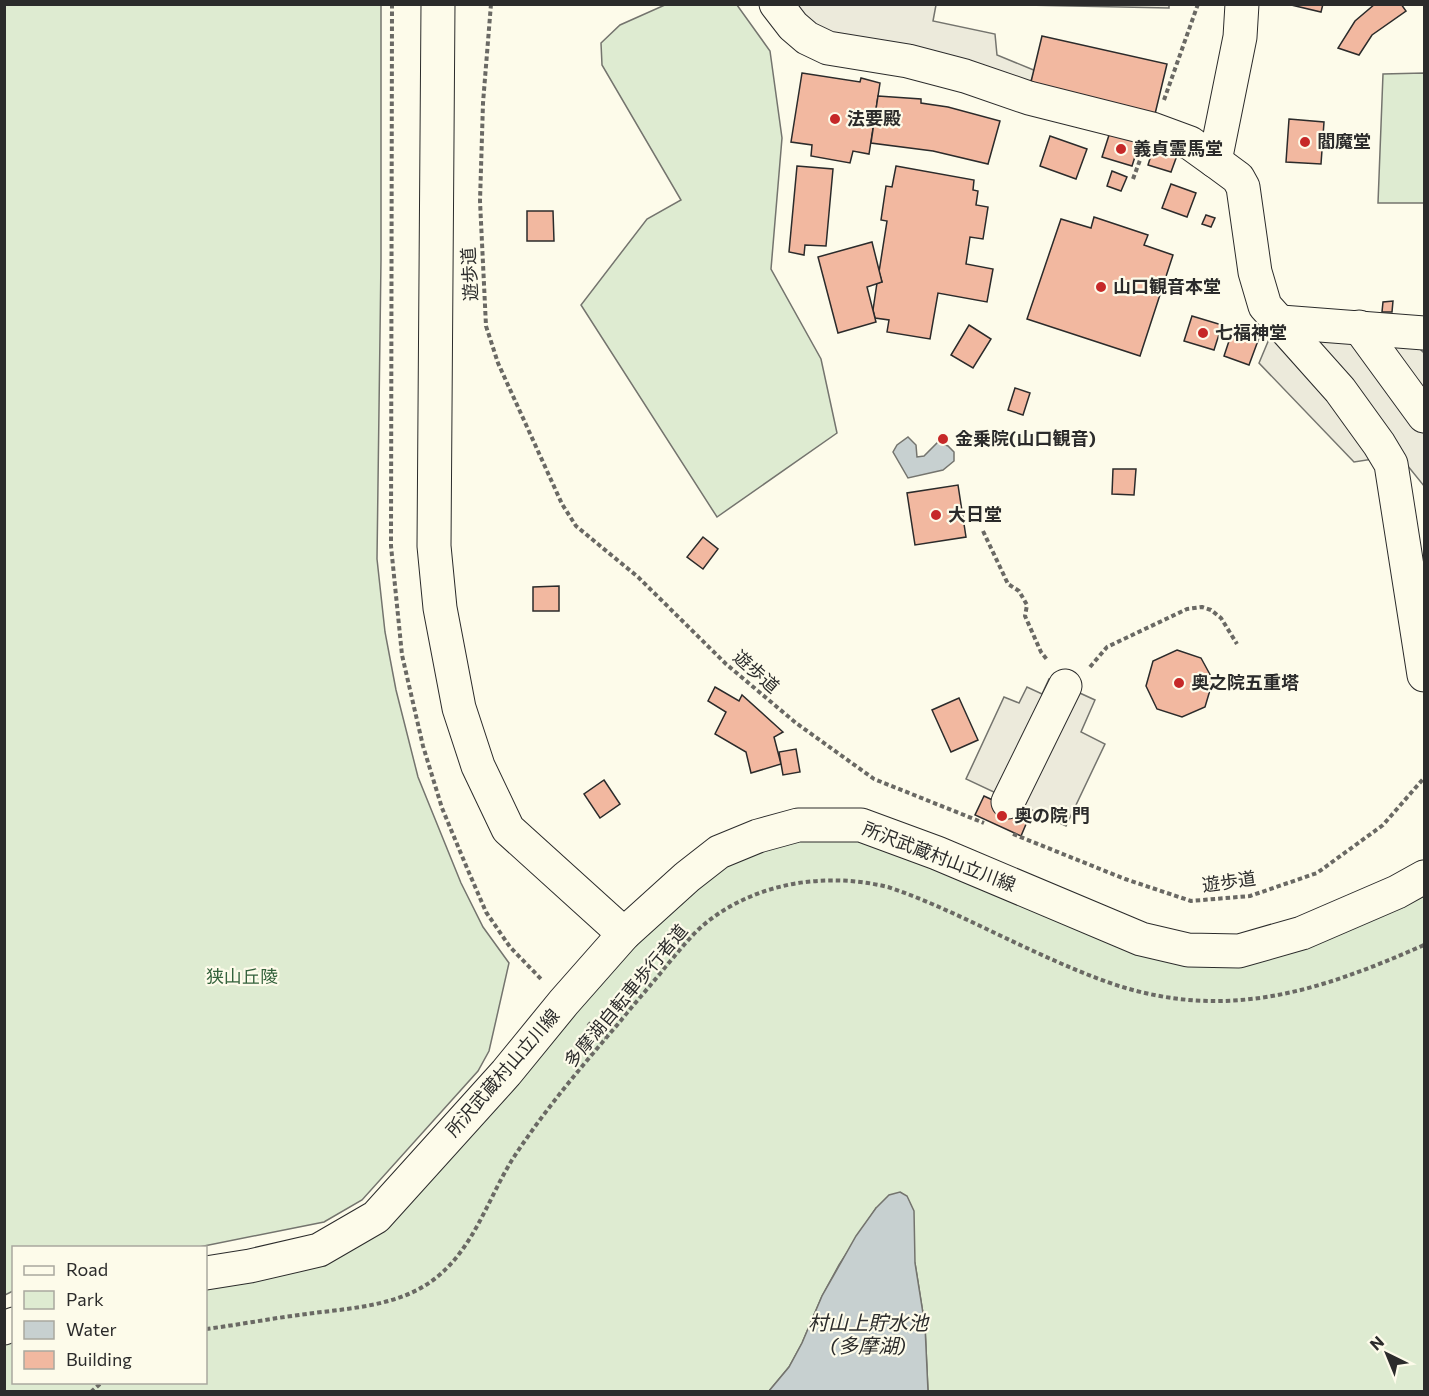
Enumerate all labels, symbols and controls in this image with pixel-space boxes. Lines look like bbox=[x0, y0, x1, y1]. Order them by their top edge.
place label: 法要殿 bbox=[847, 107, 901, 129]
marker: 法要殿 bbox=[828, 112, 842, 126]
place label: 閻魔堂 bbox=[1317, 130, 1371, 152]
marker: 閻魔堂 bbox=[1298, 135, 1312, 149]
place label: 義貞霊馬堂 bbox=[1133, 137, 1223, 159]
marker: 義貞霊馬堂 bbox=[1114, 142, 1128, 156]
street label: 遊歩道 bbox=[457, 247, 481, 302]
place label: 山口観音本堂 bbox=[1113, 275, 1221, 297]
marker: 山口観音本堂 bbox=[1094, 280, 1108, 294]
place label: 七福神堂 bbox=[1215, 321, 1287, 343]
marker: 七福神堂 bbox=[1196, 326, 1210, 340]
place label: 金乗院(山口観音) bbox=[955, 427, 1096, 449]
marker: 金乗院(山口観音) bbox=[936, 432, 950, 446]
place label: 大日堂 bbox=[948, 503, 1002, 525]
marker: 大日堂 bbox=[929, 508, 943, 522]
street label: 遊歩道 bbox=[729, 645, 784, 697]
place label: 奥之院五重塔 bbox=[1191, 671, 1299, 693]
marker: 奥之院五重塔 bbox=[1172, 676, 1186, 690]
place label: 奥の院 門 bbox=[1014, 804, 1089, 826]
marker: 奥の院 門 bbox=[995, 809, 1009, 823]
street label: 所沢武蔵村山立川線 bbox=[860, 817, 1019, 895]
street label: 遊歩道 bbox=[1201, 866, 1257, 896]
street label: 多摩湖自転車歩行者道 bbox=[559, 919, 692, 1071]
park label: 狭山丘陵 bbox=[206, 965, 278, 987]
street label: 所沢武蔵村山立川線 bbox=[441, 1004, 564, 1141]
legend bbox=[12, 1246, 207, 1384]
text: Road bbox=[66, 1258, 108, 1280]
text: Park bbox=[66, 1288, 104, 1310]
water label: 村山上貯水池 (多摩湖) bbox=[808, 1310, 930, 1357]
text: Water bbox=[66, 1318, 117, 1340]
north arrow bbox=[1357, 1324, 1417, 1384]
text: N bbox=[1366, 1332, 1387, 1354]
text: Building bbox=[66, 1348, 132, 1370]

